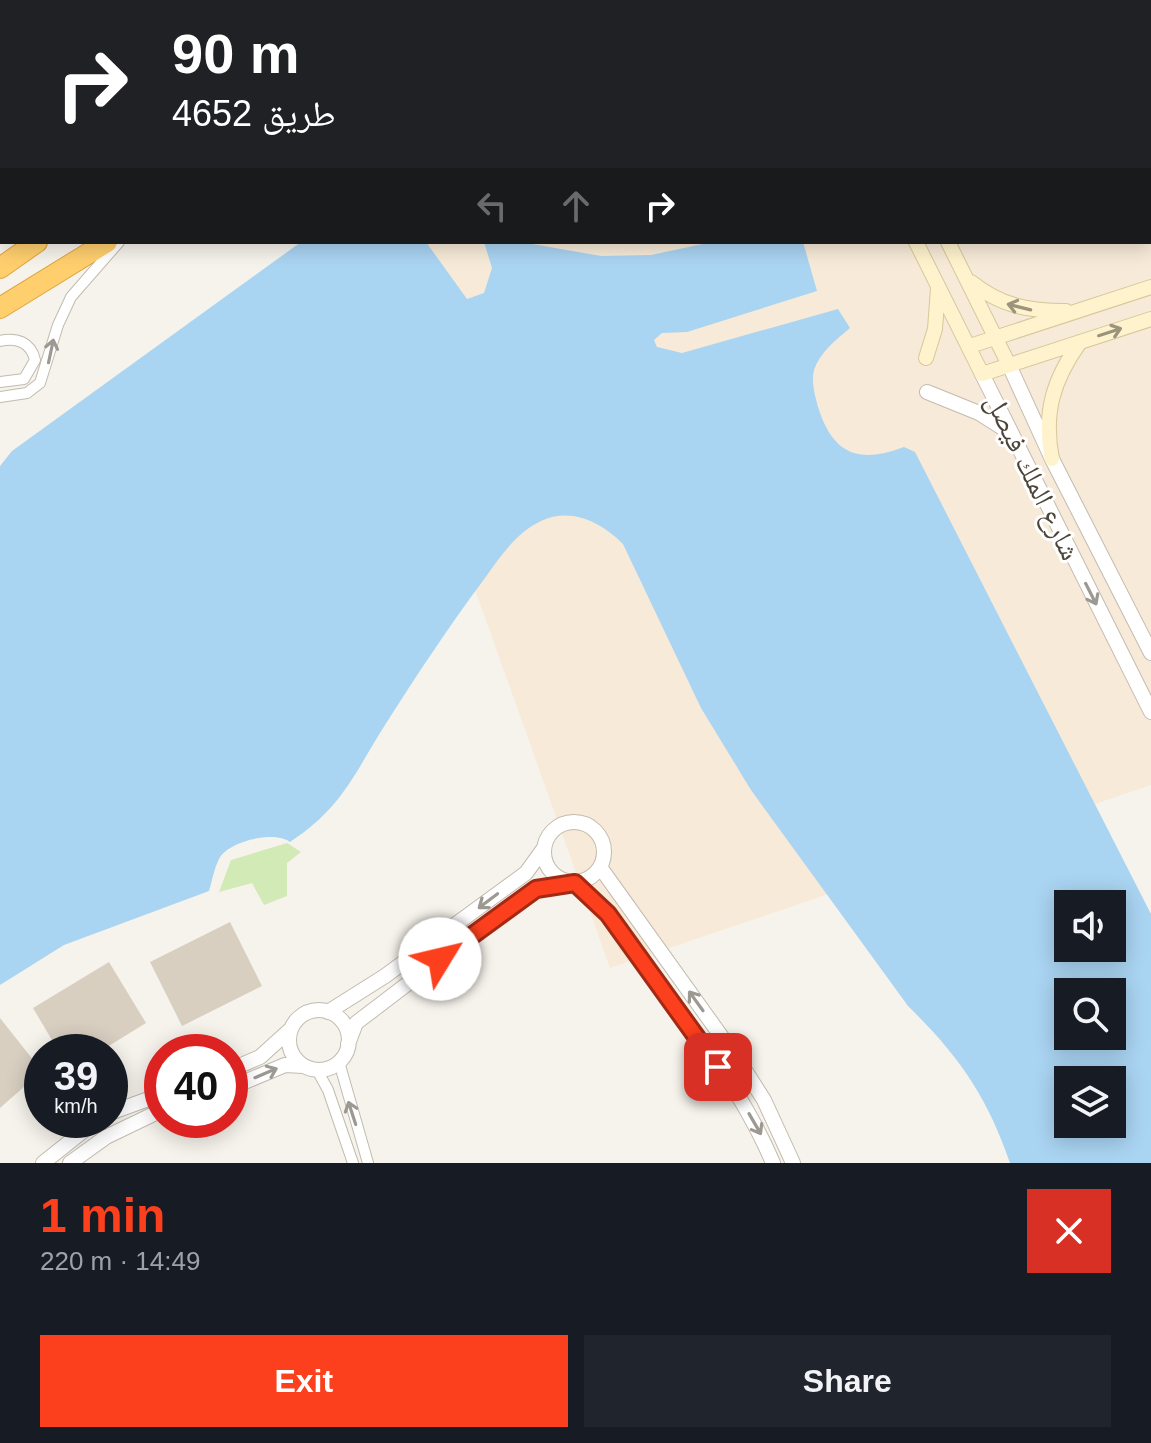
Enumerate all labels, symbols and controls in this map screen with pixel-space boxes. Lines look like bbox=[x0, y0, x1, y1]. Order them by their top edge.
text: 90 m bbox=[172, 22, 300, 85]
icon: right bbox=[40, 32, 144, 136]
text: طريق 4652 bbox=[172, 93, 336, 134]
icon: left bbox=[470, 184, 514, 228]
icon: ahead bbox=[554, 184, 598, 228]
icon: right bbox=[638, 184, 682, 228]
one-way arrow bbox=[1006, 299, 1032, 314]
one-way arrow bbox=[1097, 324, 1122, 339]
one-way arrow bbox=[44, 339, 59, 365]
street label: شارع الملك فيصل bbox=[978, 389, 1087, 566]
one-way arrow bbox=[1084, 582, 1100, 606]
map controls bbox=[1054, 890, 1126, 1138]
button: sound bbox=[1054, 890, 1126, 962]
one-way arrow bbox=[478, 892, 499, 909]
position arrow bbox=[398, 917, 482, 1001]
button: search bbox=[1054, 978, 1126, 1050]
one-way arrow bbox=[688, 990, 704, 1012]
pin bbox=[684, 1033, 752, 1101]
speed limit sign: 40 bbox=[144, 1034, 248, 1138]
icon: arrive bbox=[696, 1045, 740, 1089]
text: 39 bbox=[54, 1054, 98, 1098]
one-way arrow bbox=[253, 1065, 278, 1079]
button: layers bbox=[1054, 1066, 1126, 1138]
text: km/h bbox=[54, 1095, 98, 1117]
one-way arrow bbox=[343, 1101, 358, 1126]
one-way arrow bbox=[747, 1112, 763, 1135]
text: 1 min bbox=[40, 1189, 165, 1242]
button: close bbox=[1027, 1189, 1111, 1273]
text: 220 m · 14:49 bbox=[40, 1246, 200, 1276]
button: Exit bbox=[40, 1335, 568, 1427]
button: Share bbox=[584, 1335, 1111, 1427]

